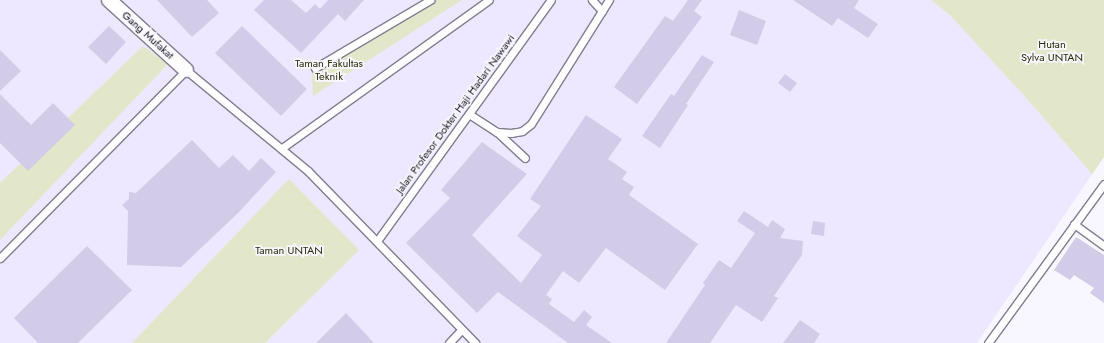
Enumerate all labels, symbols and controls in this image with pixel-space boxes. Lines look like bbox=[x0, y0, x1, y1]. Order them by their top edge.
street label: Gang Mufakat bbox=[119, 8, 177, 62]
street label: Jalan Profesor Dokter Haji Hadari Nawawi bbox=[393, 32, 517, 196]
park label: Hutan Sylva UNTAN bbox=[1021, 38, 1083, 64]
park label: Taman Fakultas Teknik bbox=[295, 57, 363, 83]
park label: Taman UNTAN bbox=[255, 243, 323, 257]

